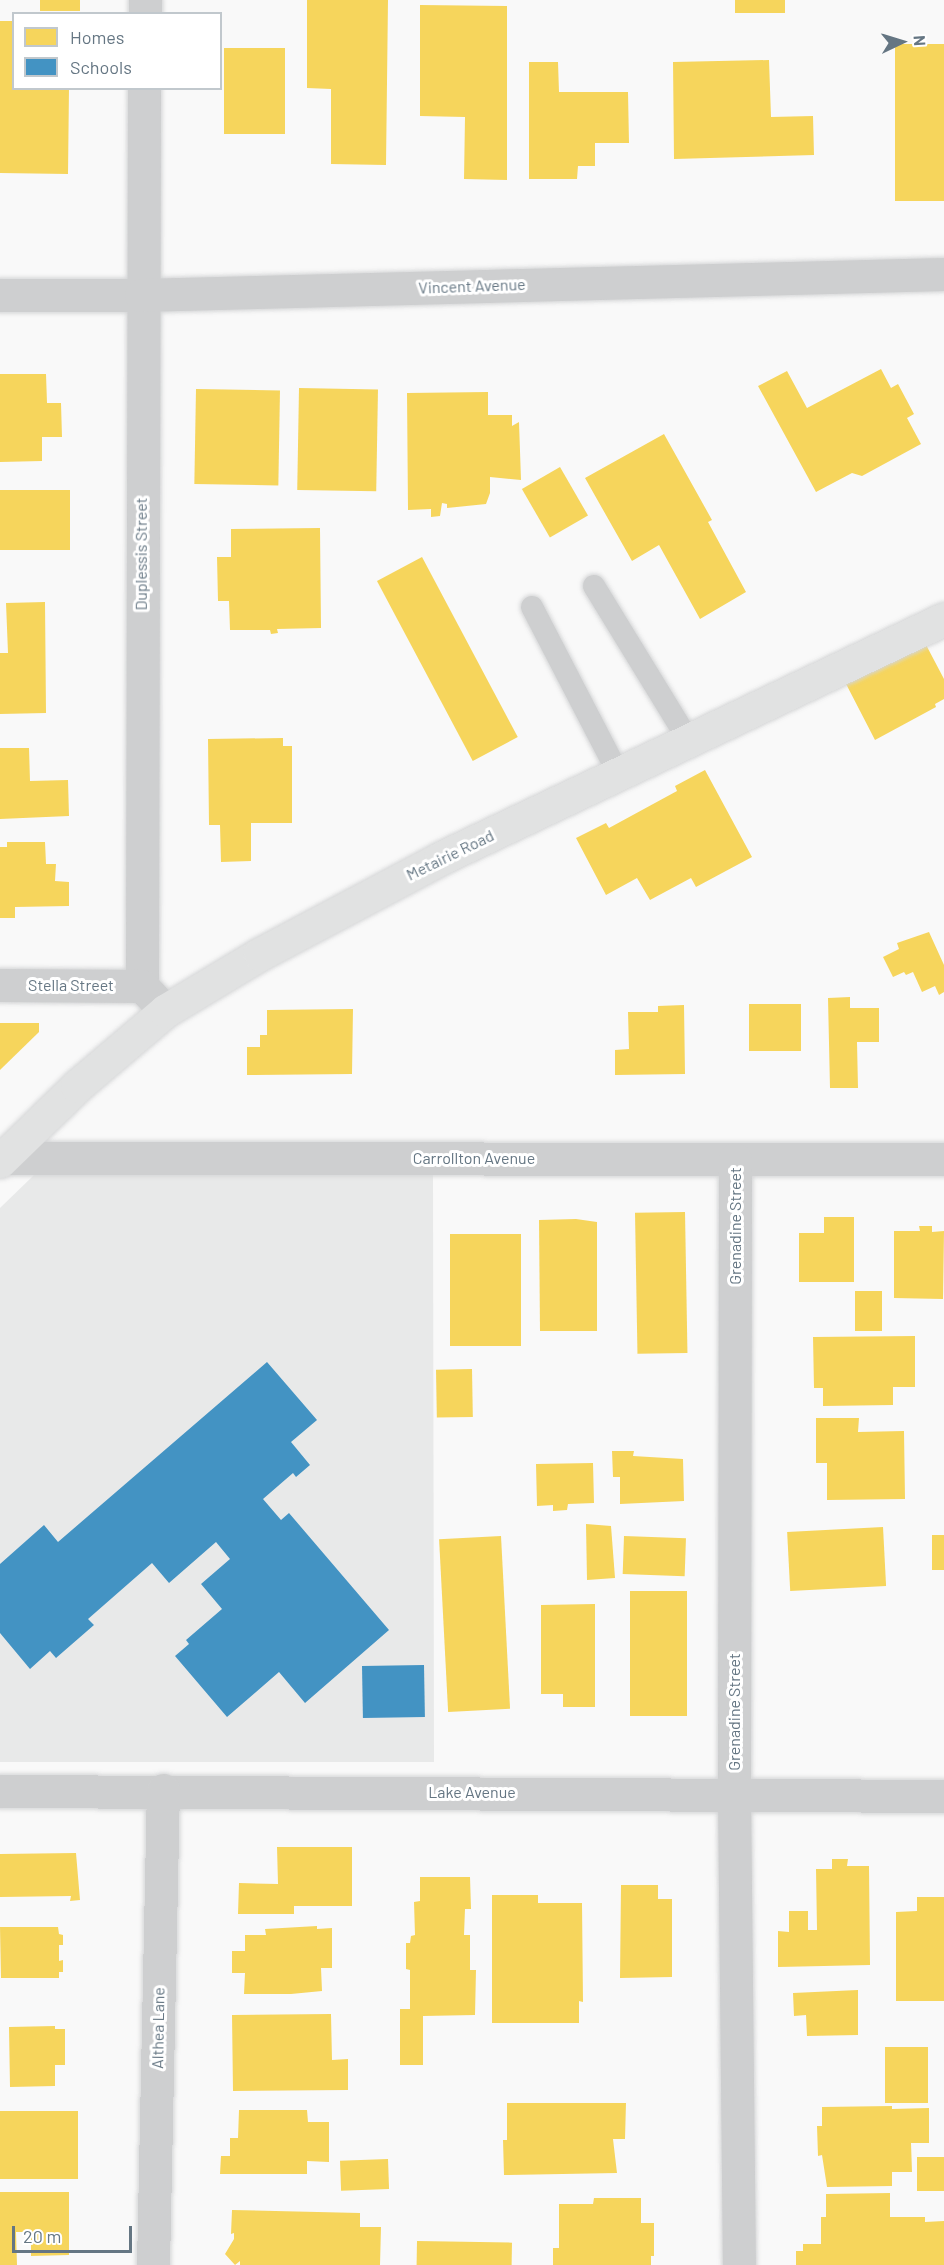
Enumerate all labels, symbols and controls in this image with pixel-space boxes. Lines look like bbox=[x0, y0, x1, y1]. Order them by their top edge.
legend bbox=[12, 12, 222, 90]
north arrow bbox=[872, 12, 932, 72]
text: Homes bbox=[70, 26, 124, 48]
text: N bbox=[911, 35, 930, 47]
text: Schools bbox=[70, 56, 132, 78]
street label: Vincent Avenue bbox=[418, 275, 526, 297]
street label: Duplessis Street bbox=[131, 498, 151, 610]
street label: Metairie Road bbox=[403, 826, 497, 884]
street label: Stella Street bbox=[28, 975, 114, 995]
street label: Carrollton Avenue bbox=[413, 1148, 535, 1168]
street label: Grenadine Street bbox=[725, 1167, 745, 1285]
street label: Grenadine Street bbox=[724, 1653, 744, 1771]
street label: Lake Avenue bbox=[428, 1782, 516, 1802]
street label: Althea Lane bbox=[148, 1987, 168, 2069]
scale bar bbox=[15, 2214, 135, 2252]
text: 20 m bbox=[23, 2225, 61, 2247]

